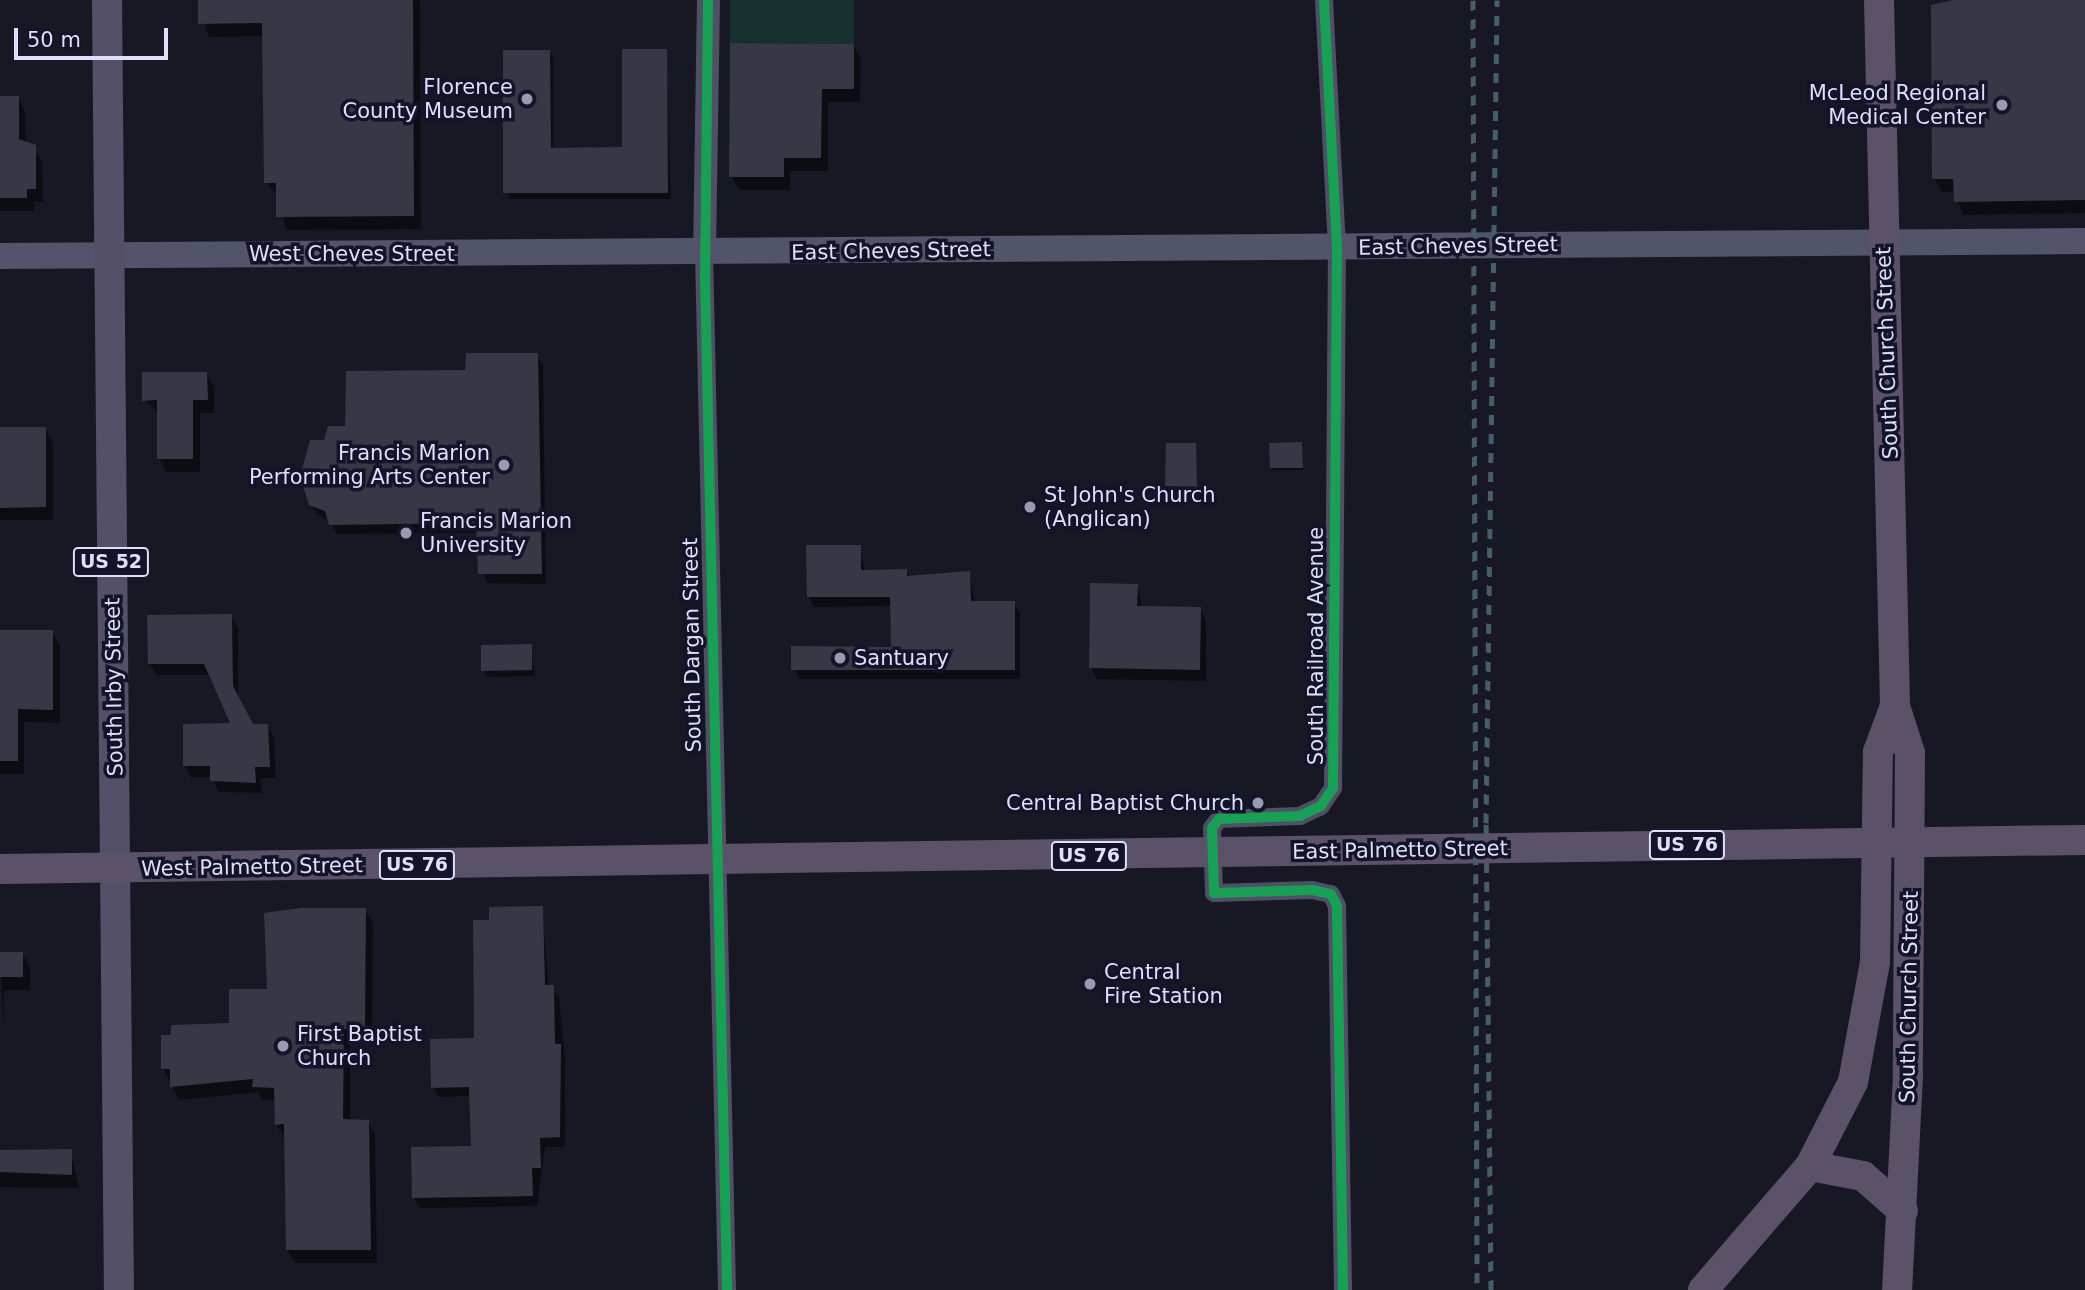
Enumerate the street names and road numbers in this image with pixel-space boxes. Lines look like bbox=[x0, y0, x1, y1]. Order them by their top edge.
street label: East Cheves Street bbox=[1358, 232, 1558, 260]
street label: East Cheves Street bbox=[791, 237, 991, 265]
street label: West Cheves Street bbox=[249, 241, 455, 267]
street label: South Church Street bbox=[1871, 246, 1903, 460]
street label: South Railroad Avenue bbox=[1303, 527, 1329, 765]
street label: South Dargan Street bbox=[678, 537, 706, 753]
road number: US 52 bbox=[72, 547, 150, 578]
street label: South Irby Street bbox=[100, 597, 128, 777]
road number: US 76 bbox=[1648, 830, 1726, 860]
street label: East Palmetto Street bbox=[1292, 836, 1508, 864]
road number: US 76 bbox=[1050, 841, 1128, 872]
road number: US 76 bbox=[378, 850, 456, 880]
street label: West Palmetto Street bbox=[141, 852, 363, 882]
street label: South Church Street bbox=[1895, 891, 1923, 1103]

